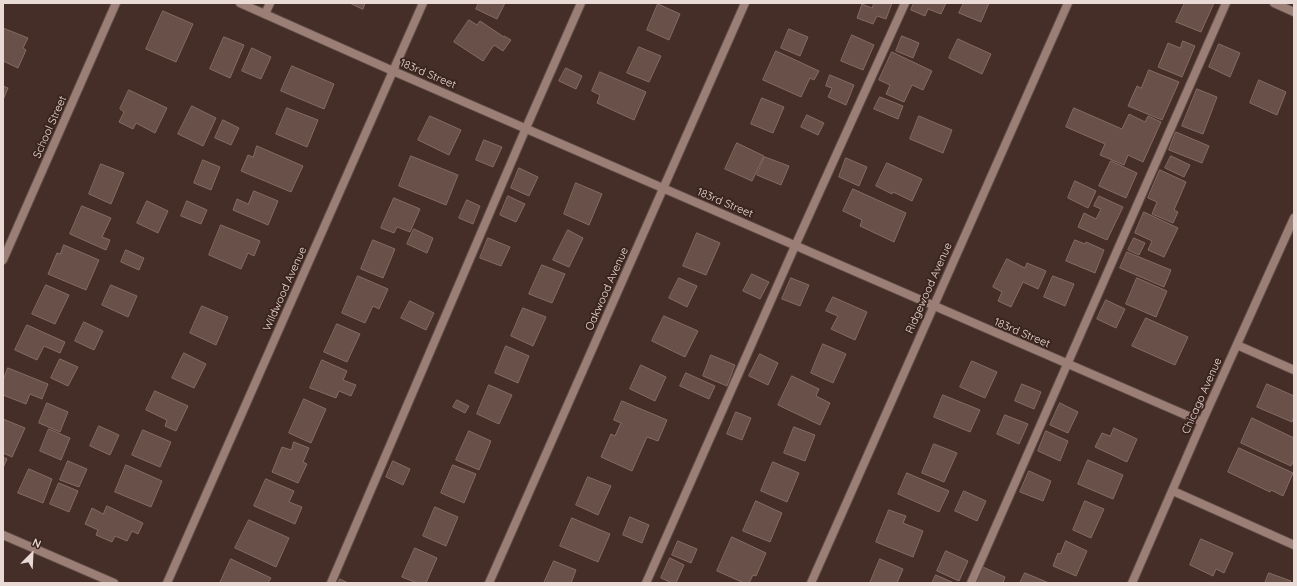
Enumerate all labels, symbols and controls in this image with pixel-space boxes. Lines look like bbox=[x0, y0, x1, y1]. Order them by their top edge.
street label: 183rd Street bbox=[398, 56, 458, 92]
street label: School Street bbox=[30, 94, 70, 160]
street label: 183rd Street bbox=[695, 185, 755, 221]
street label: Ridgewood Avenue bbox=[903, 241, 955, 335]
street label: Wildwood Avenue bbox=[260, 245, 310, 333]
street label: Oakwood Avenue bbox=[583, 245, 631, 333]
street label: 183rd Street bbox=[992, 315, 1052, 351]
street label: Chicago Avenue bbox=[1179, 356, 1225, 436]
north arrow bbox=[12, 534, 52, 574]
text: N bbox=[30, 535, 43, 551]

